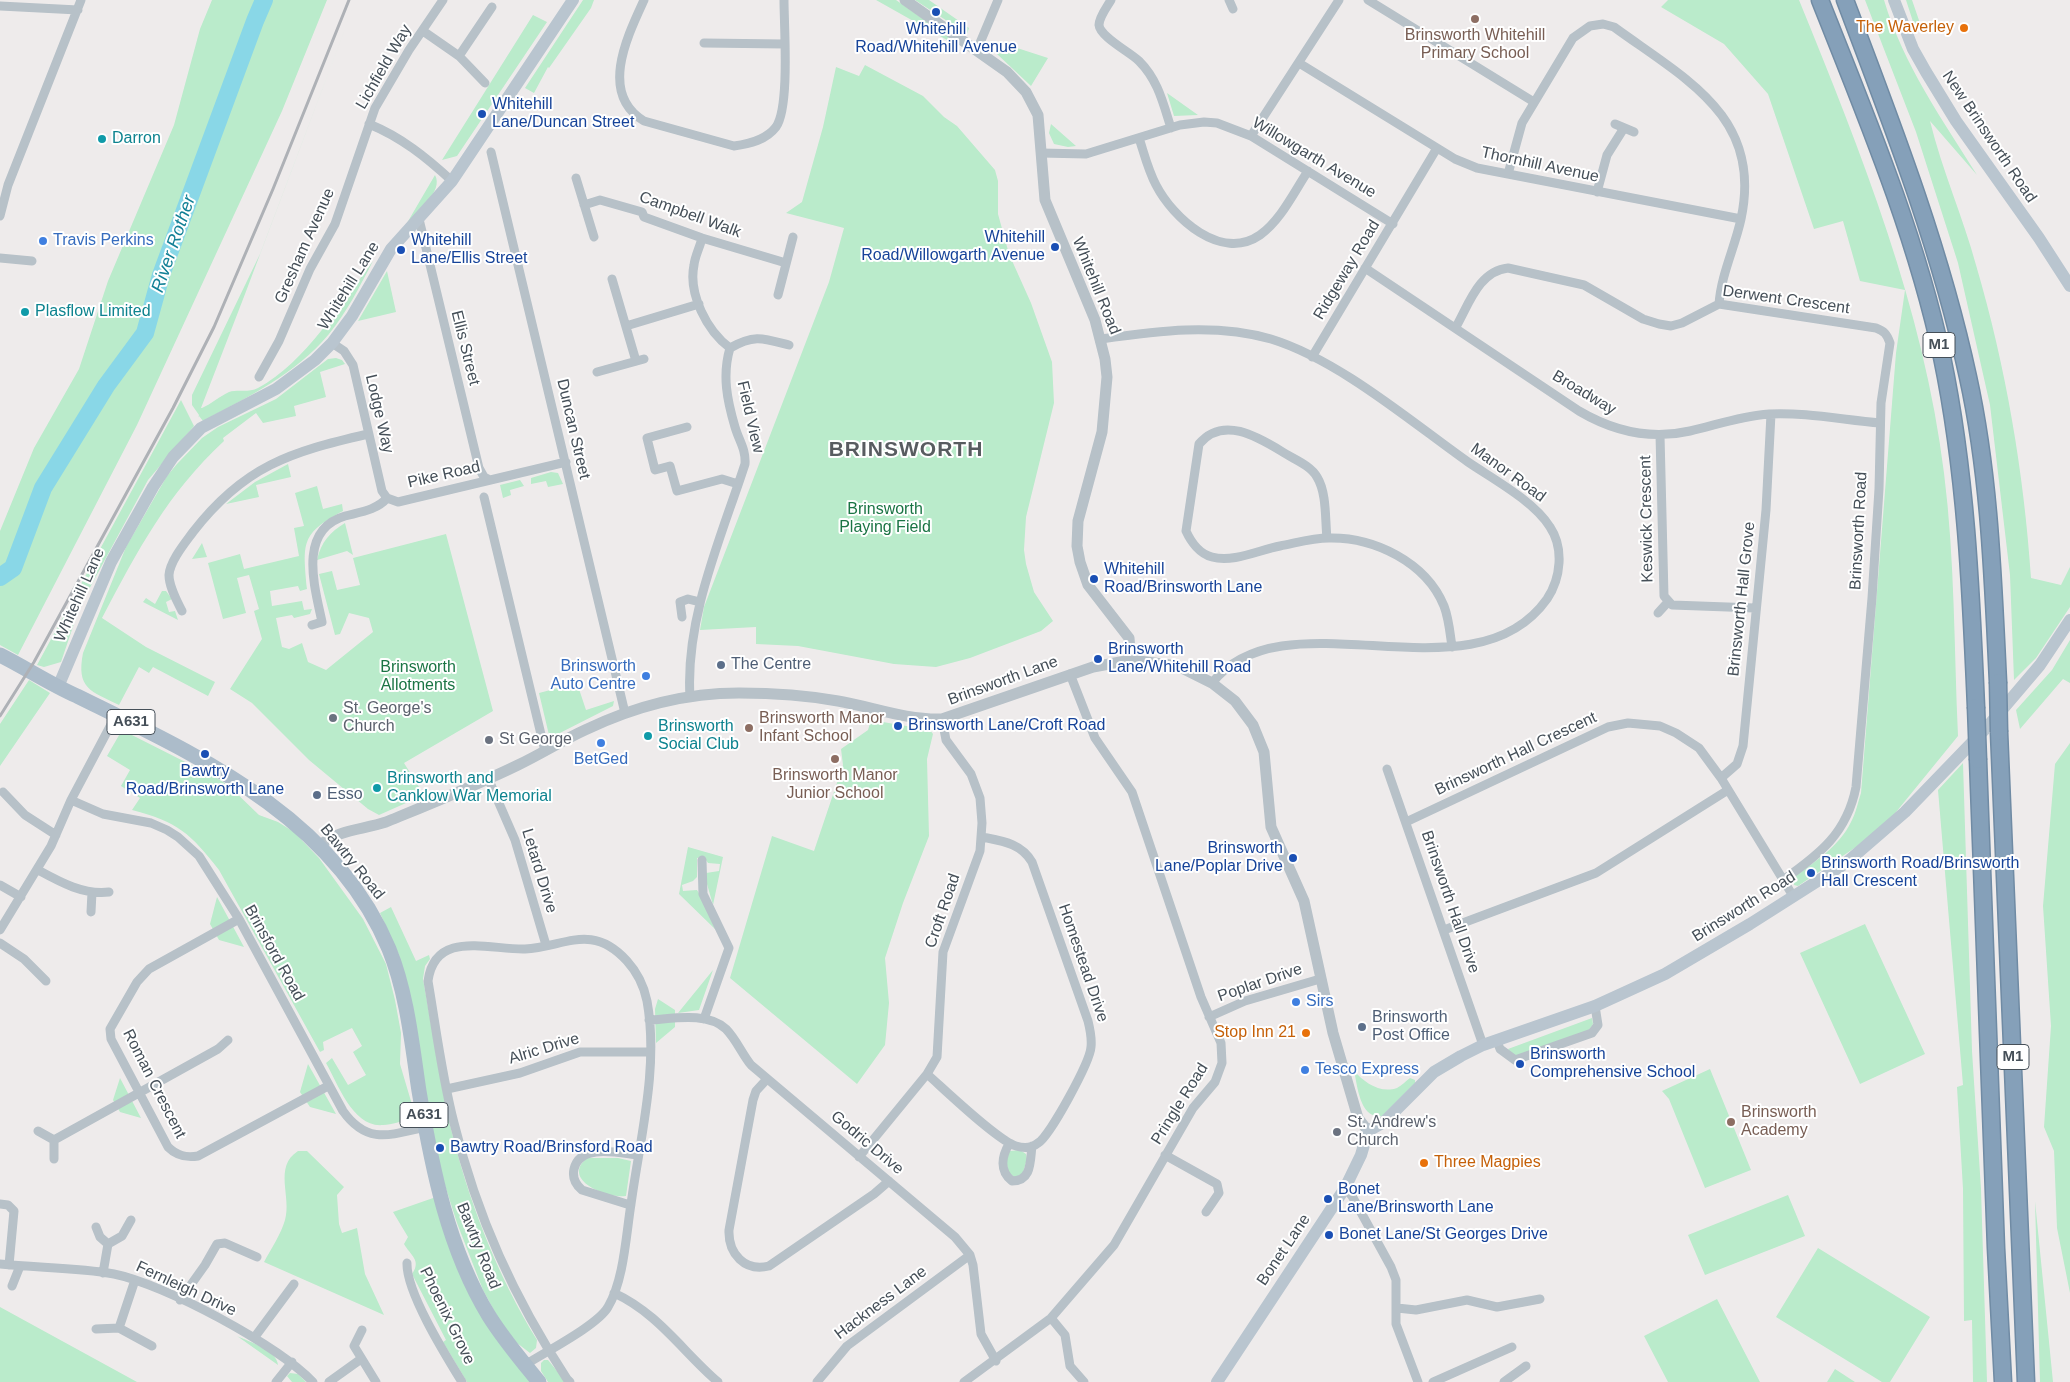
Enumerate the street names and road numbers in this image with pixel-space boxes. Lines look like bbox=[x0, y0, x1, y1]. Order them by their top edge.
street label: Lichfield Way bbox=[352, 21, 416, 113]
street label: New Brinsworth Road bbox=[1938, 67, 2040, 207]
street label: Willowgarth Avenue bbox=[1249, 113, 1379, 203]
street label: Thornhill Avenue bbox=[1479, 143, 1601, 187]
street label: Gresham Avenue bbox=[271, 185, 339, 307]
street label: Campbell Walk bbox=[636, 188, 744, 242]
street label: Ridgeway Road bbox=[1310, 217, 1384, 323]
street label: Whitehill Road bbox=[1068, 235, 1124, 337]
street label: Whitehill Lane bbox=[314, 238, 384, 334]
street label: Derwent Crescent bbox=[1721, 282, 1851, 318]
street label: Ellis Street bbox=[446, 309, 484, 387]
road number: M1 bbox=[1923, 332, 1955, 358]
street label: Broadway bbox=[1549, 366, 1619, 420]
street label: Lodge Way bbox=[361, 373, 397, 455]
street label: Duncan Street bbox=[552, 377, 594, 481]
street label: Field View bbox=[732, 379, 768, 455]
street label: Manor Road bbox=[1467, 439, 1549, 507]
street label: Keswick Crescent bbox=[1636, 455, 1658, 583]
street label: Pike Road bbox=[406, 457, 482, 493]
street label: Brinsworth Road bbox=[1846, 471, 1872, 591]
street label: Brinsworth Hall Grove bbox=[1724, 521, 1760, 677]
street label: Whitehill Lane bbox=[51, 545, 109, 645]
street label: Brinsworth Lane bbox=[945, 652, 1061, 710]
street label: Brinsworth Hall Crescent bbox=[1432, 708, 1600, 800]
road number: A631 bbox=[107, 710, 155, 734]
street label: Bawtry Road bbox=[316, 820, 388, 904]
street label: Letard Drive bbox=[517, 827, 561, 915]
street label: Brinsworth Hall Drive bbox=[1417, 828, 1483, 976]
street label: Brinsworth Road bbox=[1689, 868, 1799, 946]
street label: Croft Road bbox=[921, 871, 965, 951]
street label: Homestead Drive bbox=[1054, 901, 1112, 1025]
street label: Brinsford Road bbox=[240, 902, 308, 1004]
street label: Poplar Drive bbox=[1215, 960, 1305, 1006]
street label: Roman Crescent bbox=[118, 1026, 190, 1142]
street label: Alric Drive bbox=[506, 1029, 582, 1069]
road number: M1 bbox=[1997, 1044, 2029, 1070]
street label: Pringle Road bbox=[1147, 1060, 1213, 1148]
road number: A631 bbox=[400, 1102, 448, 1128]
street label: Godric Drive bbox=[827, 1107, 907, 1179]
street label: Bawtry Road bbox=[452, 1200, 504, 1292]
street label: Bonet Lane bbox=[1253, 1211, 1315, 1289]
street label: Fernleigh Drive bbox=[133, 1257, 239, 1321]
street label: Hackness Lane bbox=[831, 1262, 931, 1344]
street label: Phoenix Grove bbox=[415, 1264, 479, 1368]

